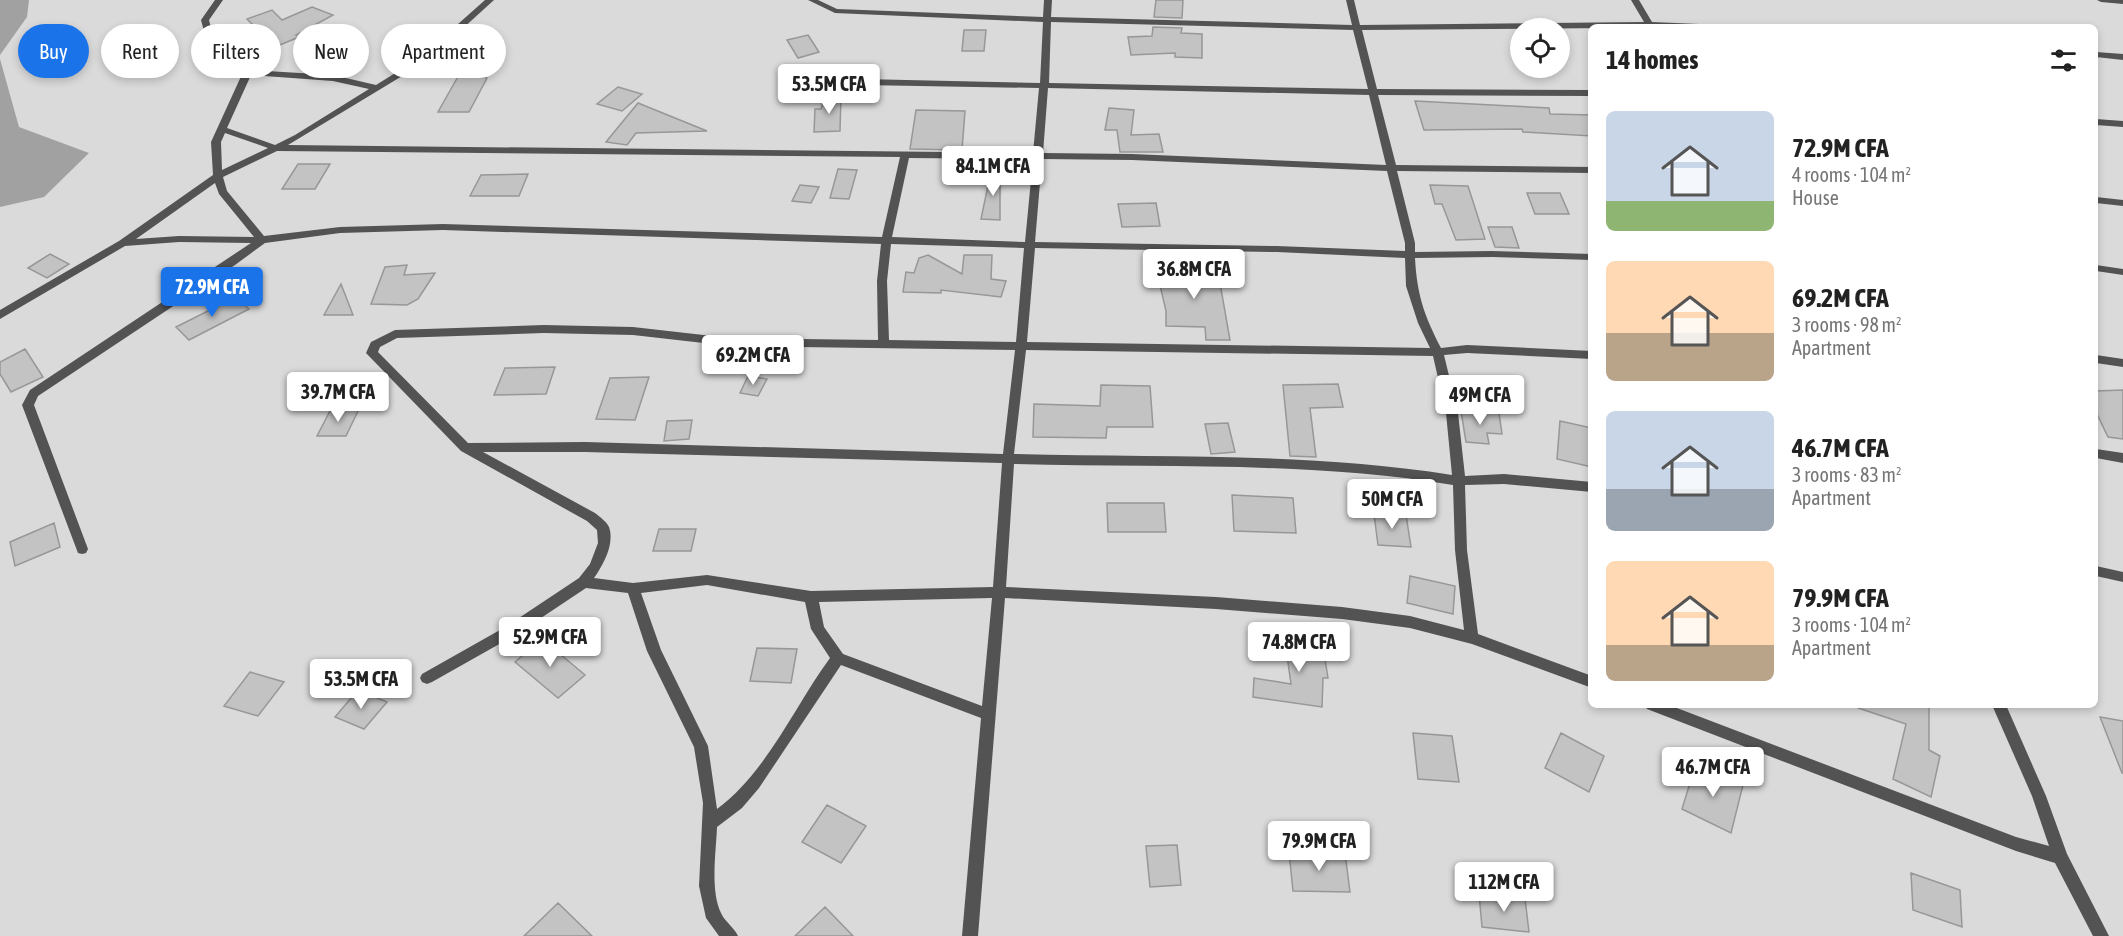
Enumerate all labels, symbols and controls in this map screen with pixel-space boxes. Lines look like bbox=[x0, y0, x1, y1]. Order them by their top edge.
map controls bbox=[1510, 18, 1570, 78]
button: locate bbox=[1510, 18, 1570, 78]
chip: Buy bbox=[18, 24, 89, 78]
chip: Rent bbox=[101, 24, 179, 78]
chip: Filters bbox=[191, 24, 281, 78]
chip: New bbox=[293, 24, 369, 78]
chip: Apartment bbox=[381, 24, 506, 78]
icon: filters bbox=[2047, 44, 2080, 77]
text: 14 homes bbox=[1606, 45, 1699, 75]
pin: 53.5M CFA bbox=[760, 64, 898, 115]
text: 53.5M CFA bbox=[792, 72, 866, 95]
text: 72.9M CFA bbox=[1792, 133, 1889, 163]
icon: home bbox=[1654, 135, 1726, 207]
pin: 84.1M CFA bbox=[924, 146, 1062, 197]
text: 84.1M CFA bbox=[956, 154, 1030, 177]
text: 4 rooms · 104 m² bbox=[1792, 163, 1911, 186]
text: House bbox=[1792, 186, 1839, 209]
pin: 36.8M CFA bbox=[1125, 249, 1263, 300]
text: 36.8M CFA bbox=[1157, 257, 1231, 280]
pin: 72.9M CFA bbox=[143, 267, 281, 318]
text: 72.9M CFA bbox=[175, 275, 249, 298]
text: 69.2M CFA bbox=[1792, 283, 1889, 313]
icon: home bbox=[1654, 285, 1726, 357]
text: 3 rooms · 98 m² bbox=[1792, 313, 1902, 336]
pin: 69.2M CFA bbox=[684, 335, 822, 386]
text: Apartment bbox=[1792, 336, 1871, 359]
text: 69.2M CFA bbox=[716, 343, 790, 366]
pin: 39.7M CFA bbox=[269, 372, 407, 423]
pin: 49M CFA bbox=[1425, 375, 1535, 426]
text: 39.7M CFA bbox=[301, 380, 375, 403]
text: 49M CFA bbox=[1449, 383, 1511, 406]
text: 46.7M CFA bbox=[1792, 433, 1889, 463]
icon: home bbox=[1654, 435, 1726, 507]
text: 3 rooms · 83 m² bbox=[1792, 463, 1902, 486]
pin: 50M CFA bbox=[1337, 479, 1447, 530]
text: Apartment bbox=[1792, 486, 1871, 509]
text: 50M CFA bbox=[1361, 487, 1423, 510]
text: 79.9M CFA bbox=[1792, 583, 1889, 613]
icon: home bbox=[1654, 585, 1726, 657]
text: 3 rooms · 104 m² bbox=[1792, 613, 1911, 636]
pin: 52.9M CFA bbox=[481, 617, 619, 668]
pin: 74.8M CFA bbox=[1230, 622, 1368, 673]
text: 52.9M CFA bbox=[513, 625, 587, 648]
text: 74.8M CFA bbox=[1262, 630, 1336, 653]
text: Apartment bbox=[1792, 636, 1871, 659]
pin: 53.5M CFA bbox=[292, 659, 430, 710]
text: 53.5M CFA bbox=[324, 667, 398, 690]
pin: 46.7M CFA bbox=[1644, 747, 1782, 798]
text: 46.7M CFA bbox=[1676, 755, 1750, 778]
pin: 79.9M CFA bbox=[1250, 821, 1388, 872]
text: 79.9M CFA bbox=[1282, 829, 1356, 852]
pin: 112M CFA bbox=[1442, 862, 1566, 913]
text: 112M CFA bbox=[1469, 870, 1539, 893]

